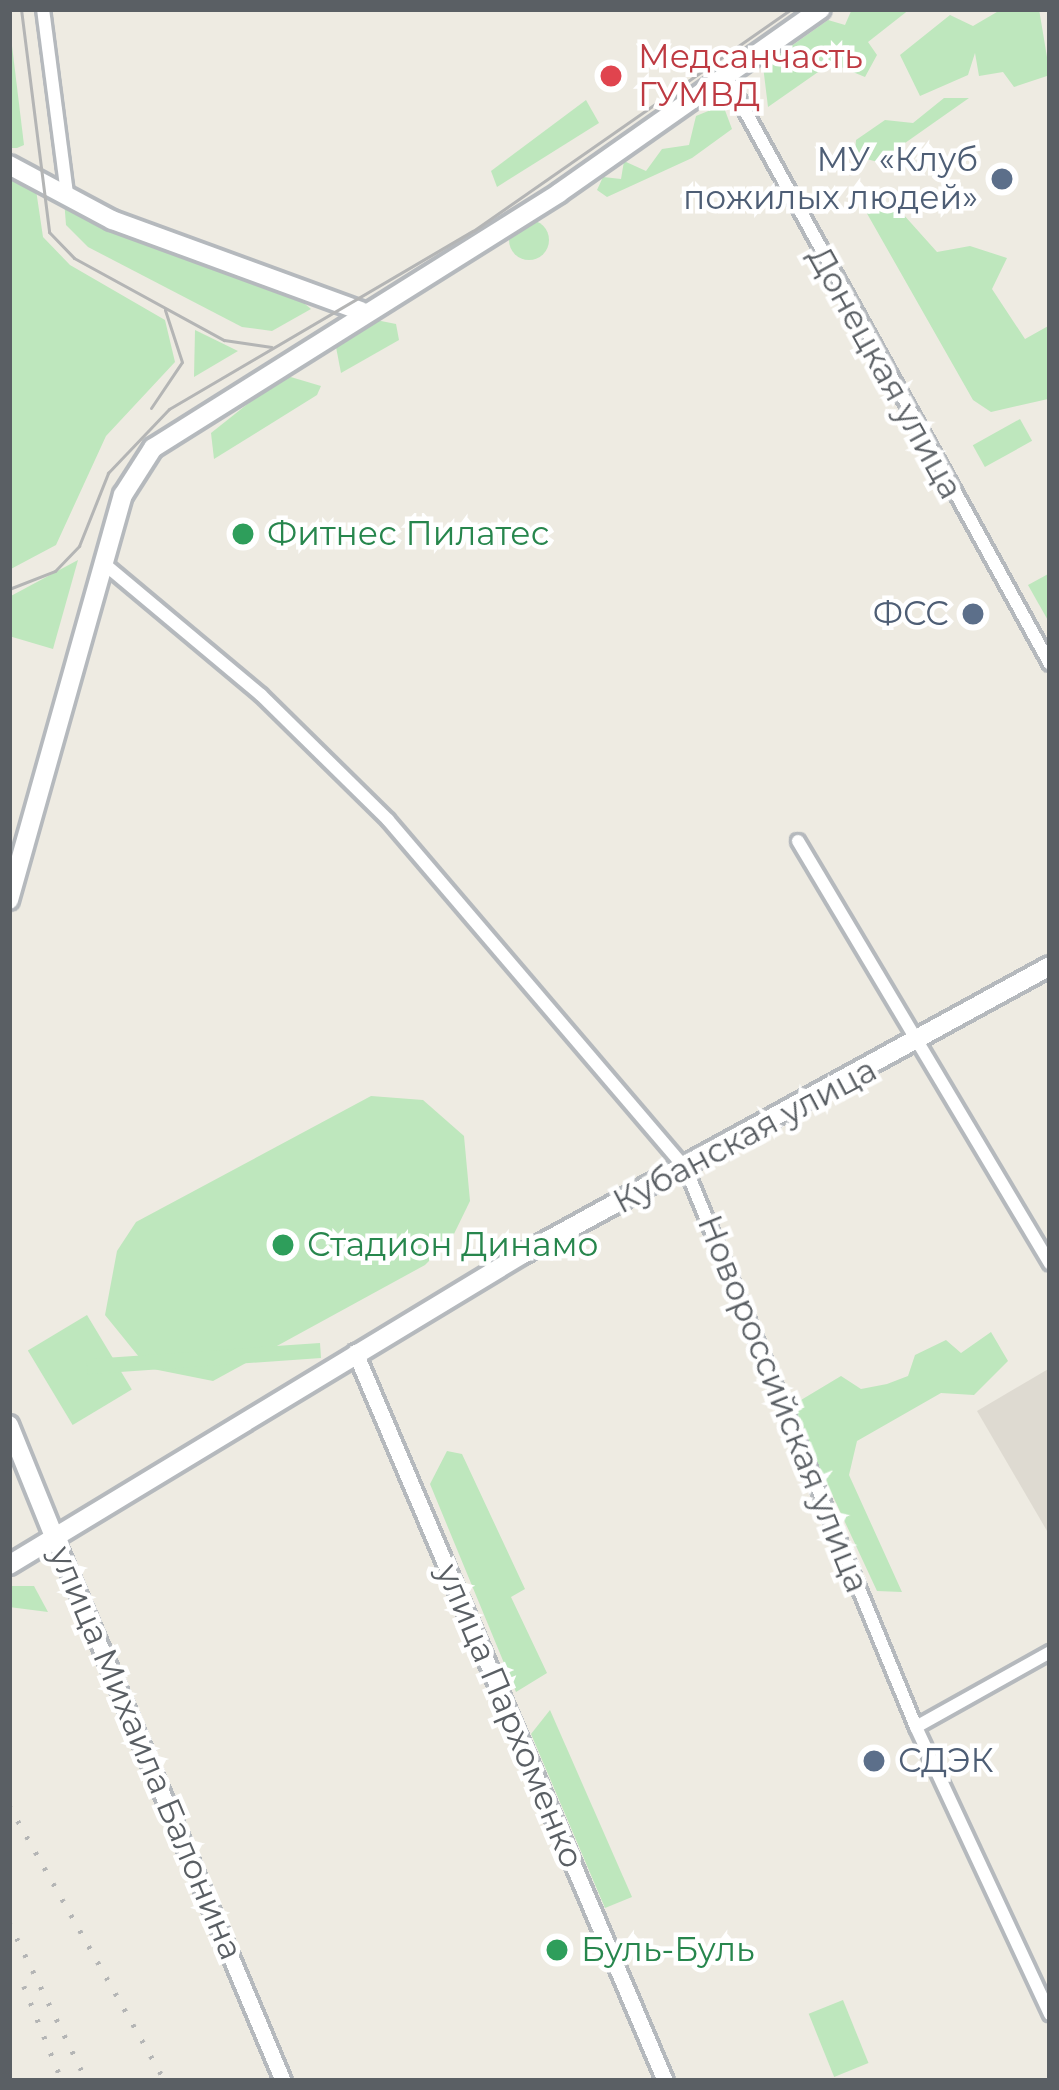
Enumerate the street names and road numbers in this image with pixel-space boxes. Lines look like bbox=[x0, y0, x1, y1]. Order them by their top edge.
street label: Донецкая улица bbox=[799, 240, 971, 506]
street label: Кубанская улица bbox=[607, 1050, 883, 1222]
street label: Новороссийская улица bbox=[689, 1210, 877, 1598]
street label: улица Михаила Балонина bbox=[41, 1540, 251, 1966]
street label: улица Пархоменко bbox=[428, 1558, 592, 1874]

